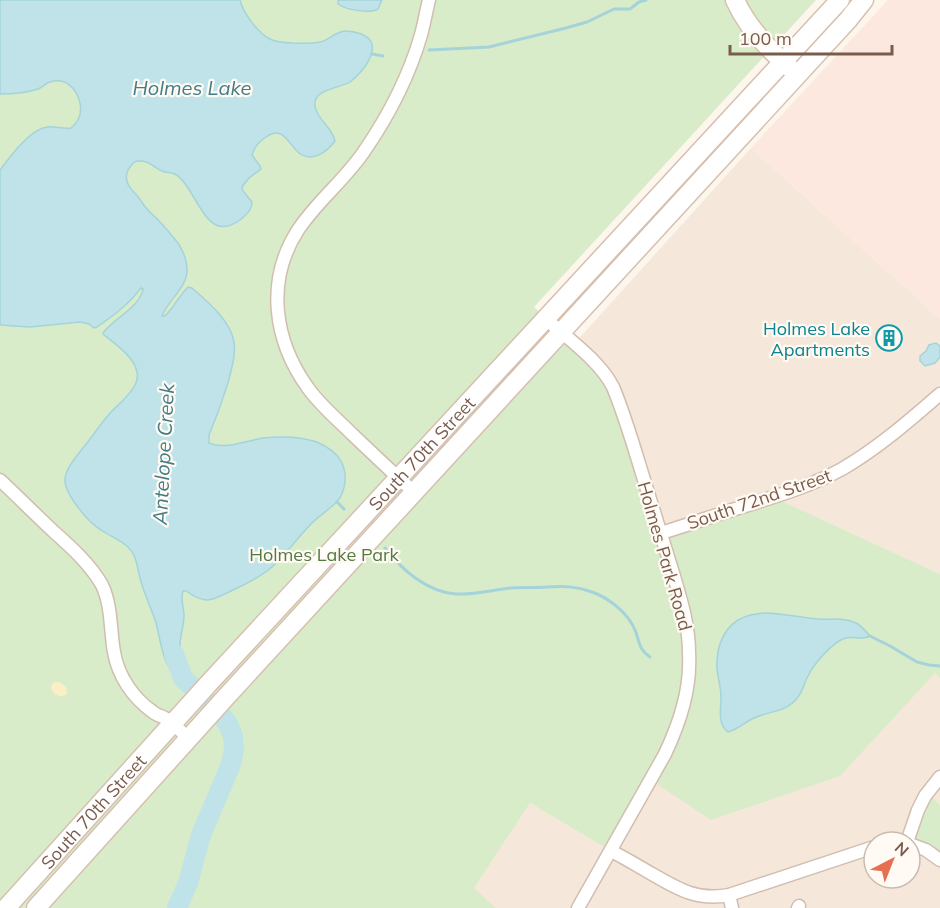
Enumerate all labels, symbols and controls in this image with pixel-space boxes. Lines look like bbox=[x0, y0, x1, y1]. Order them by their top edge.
scale bar bbox=[730, 18, 892, 56]
text: 100 m bbox=[739, 27, 792, 50]
water label: Holmes Lake bbox=[133, 75, 252, 100]
place label: Holmes Lake Apartments bbox=[763, 317, 870, 361]
building icon: Holmes Lake Apartments bbox=[874, 323, 904, 353]
water label: Antelope Creek bbox=[147, 382, 179, 526]
street label: South 70th Street bbox=[363, 392, 480, 515]
street label: South 72nd Street bbox=[684, 464, 834, 534]
street label: Holmes Park Road bbox=[633, 479, 697, 633]
park label: Holmes Lake Park bbox=[249, 543, 400, 566]
street label: South 70th Street bbox=[35, 749, 151, 874]
north arrow bbox=[862, 830, 922, 890]
text: N bbox=[891, 837, 913, 860]

